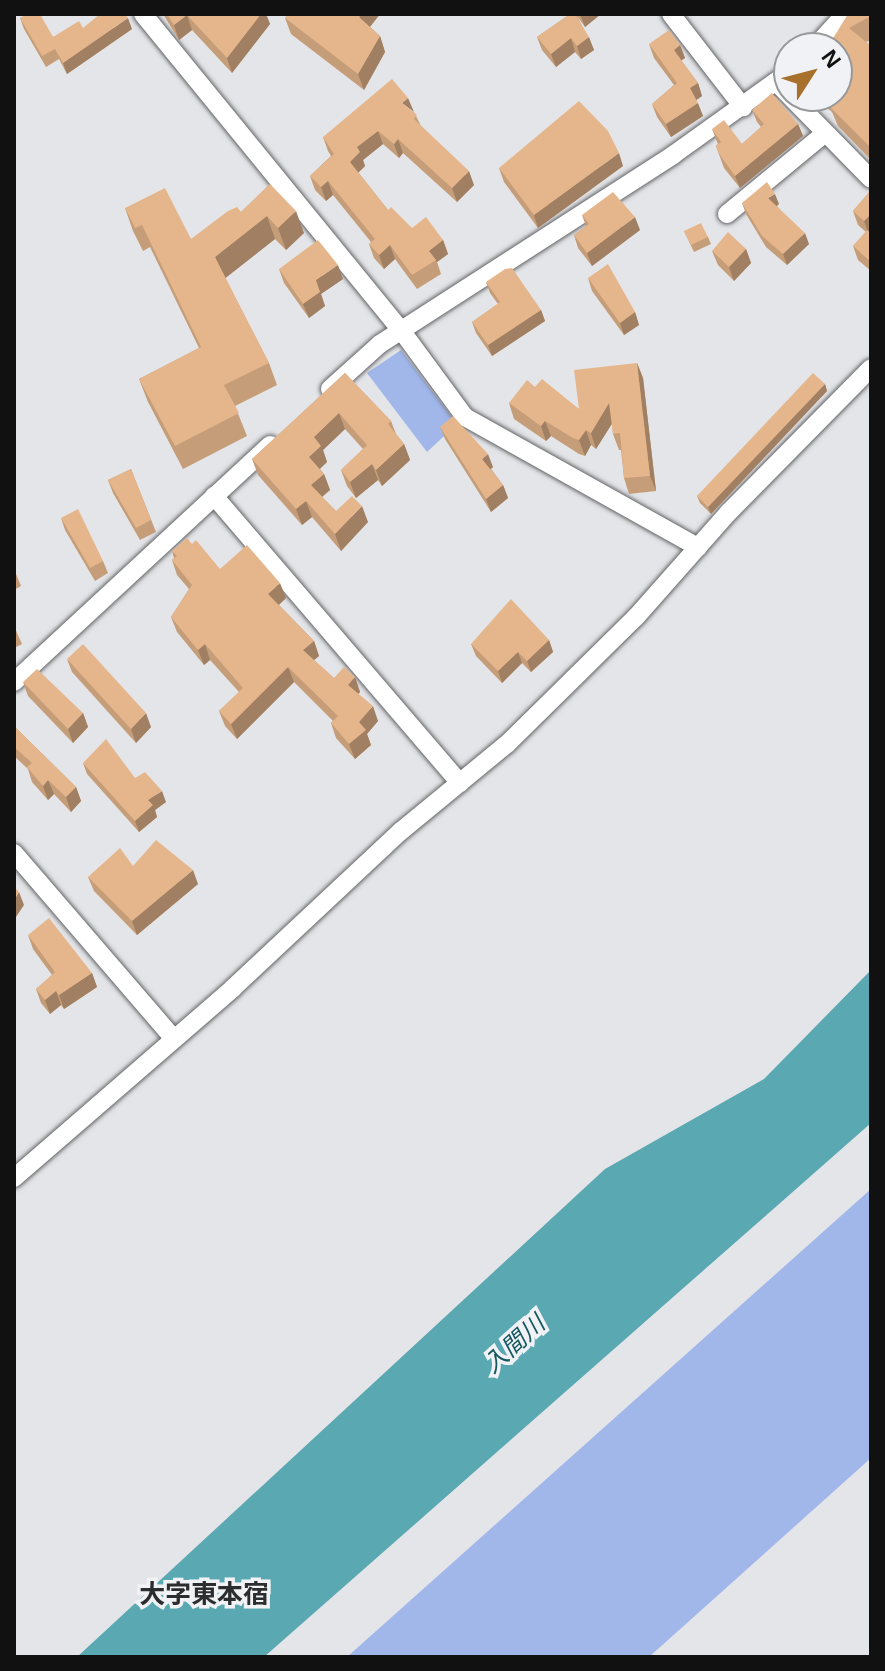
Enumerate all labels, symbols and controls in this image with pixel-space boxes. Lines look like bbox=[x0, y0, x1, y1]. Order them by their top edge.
north arrow bbox=[773, 32, 853, 112]
text: N bbox=[816, 45, 846, 73]
water label: 入間川 bbox=[478, 1309, 550, 1379]
district label: 大字東本宿 bbox=[139, 1579, 269, 1611]

